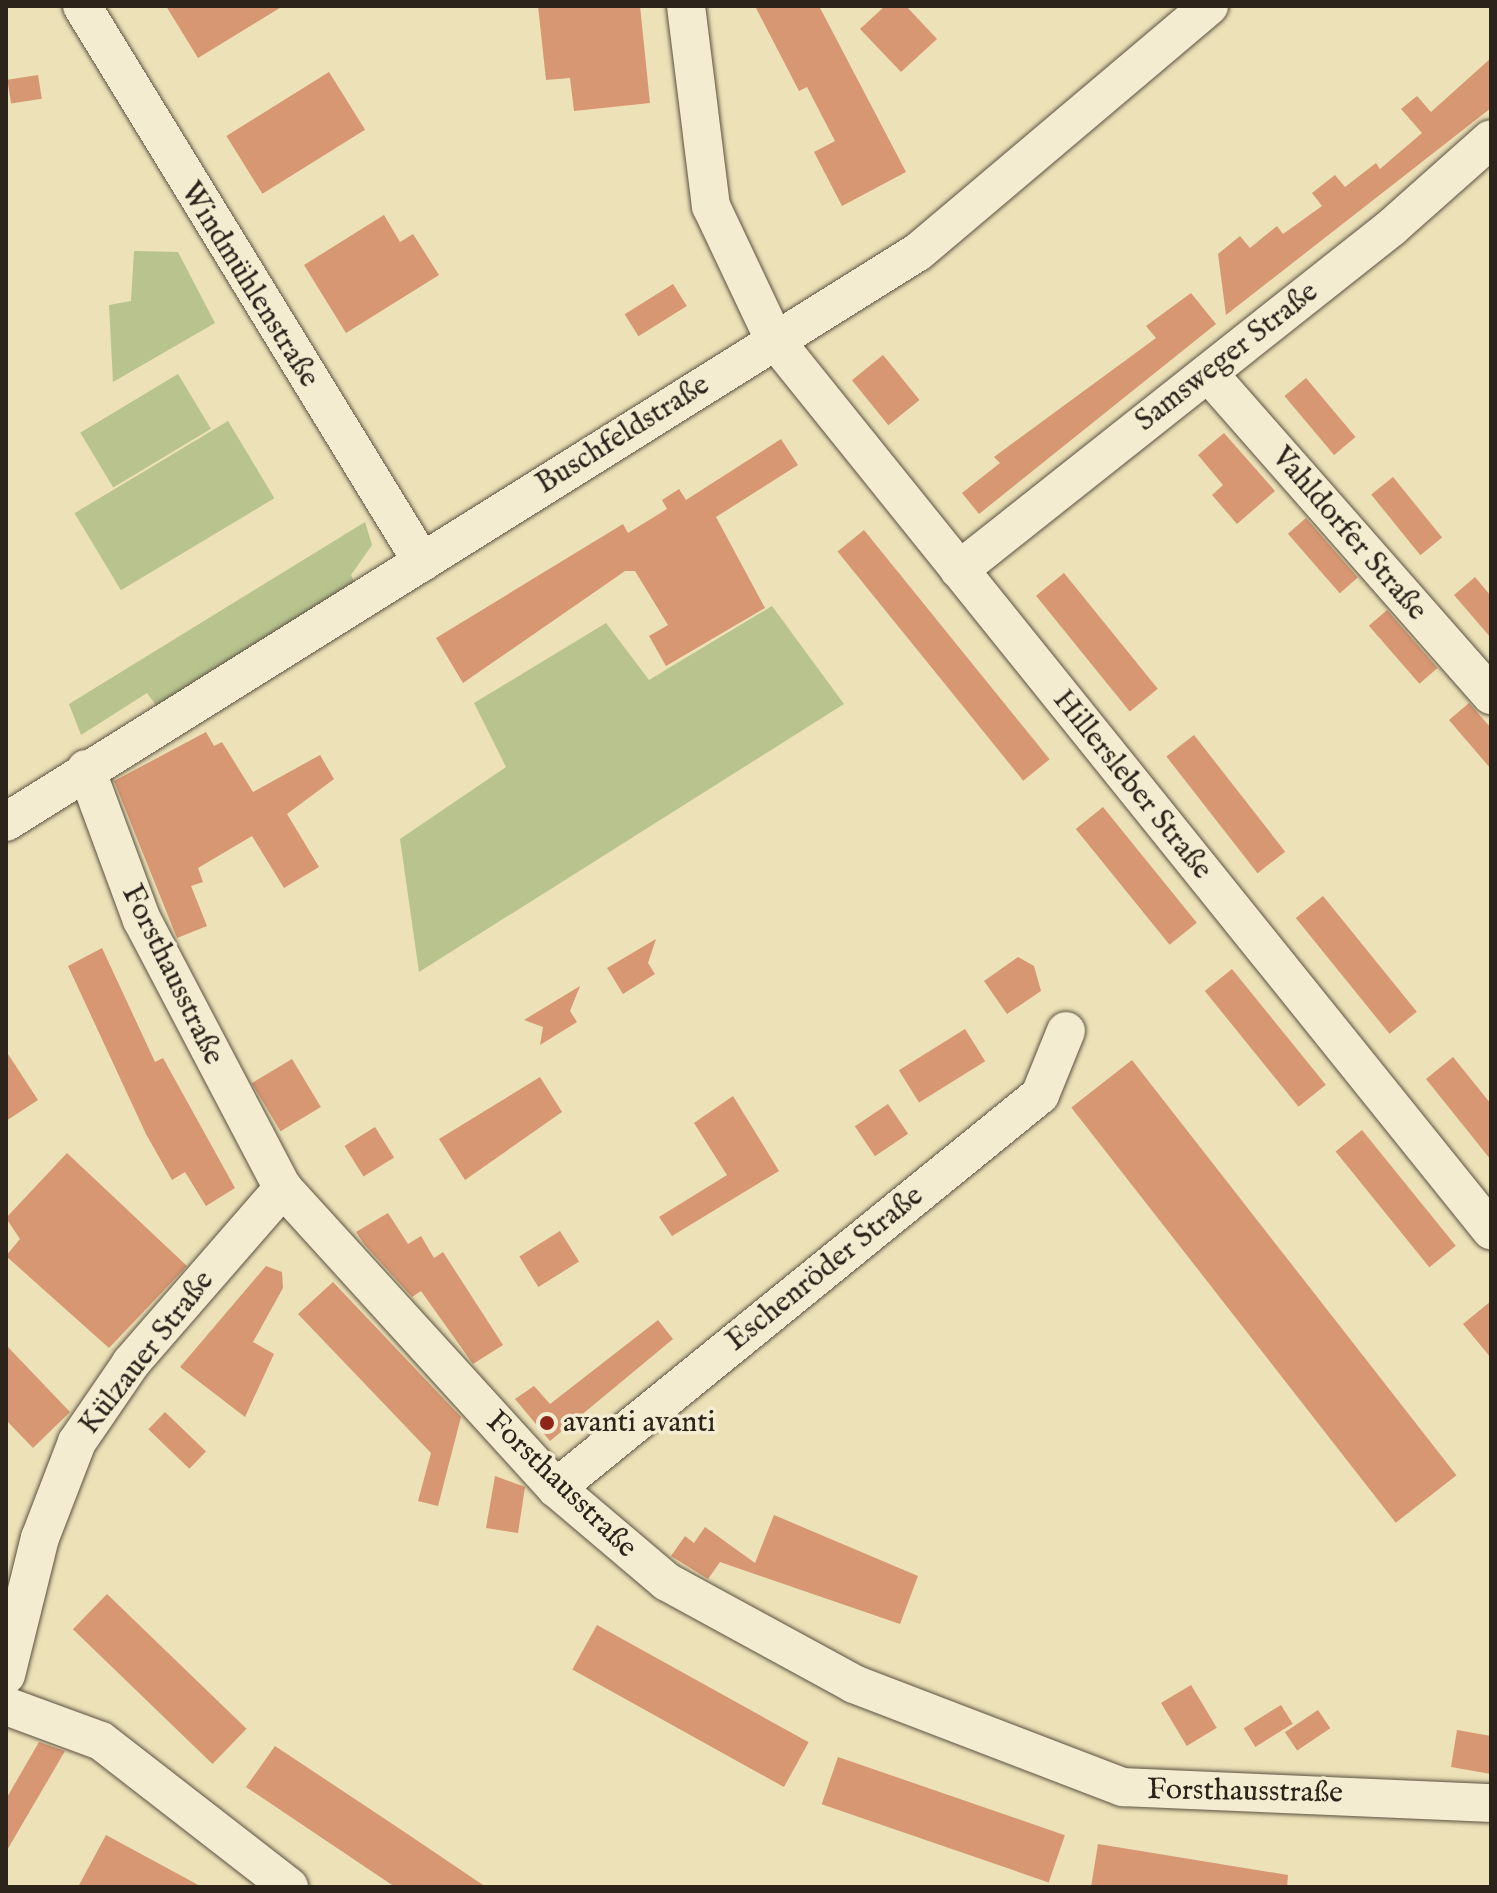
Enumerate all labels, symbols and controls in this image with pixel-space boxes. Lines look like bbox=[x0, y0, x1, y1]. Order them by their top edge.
street label: Windmühlenstraße bbox=[171, 176, 327, 394]
street label: Samsweger Straße bbox=[1128, 274, 1326, 440]
street label: Buschfeldstraße bbox=[530, 367, 716, 503]
street label: Vahldorfer Straße bbox=[1264, 440, 1434, 628]
street label: Hillersleber Straße bbox=[1045, 683, 1219, 887]
street label: Forsthausstraße bbox=[113, 879, 231, 1071]
street label: Eschenröder Straße bbox=[719, 1178, 931, 1360]
street label: Külzauer Straße bbox=[72, 1264, 222, 1442]
street label: Forsthausstraße bbox=[478, 1404, 644, 1566]
place label: avanti avanti bbox=[563, 1405, 716, 1441]
marker: avanti avanti bbox=[538, 1414, 556, 1432]
street label: Forsthausstraße bbox=[1147, 1772, 1343, 1812]

